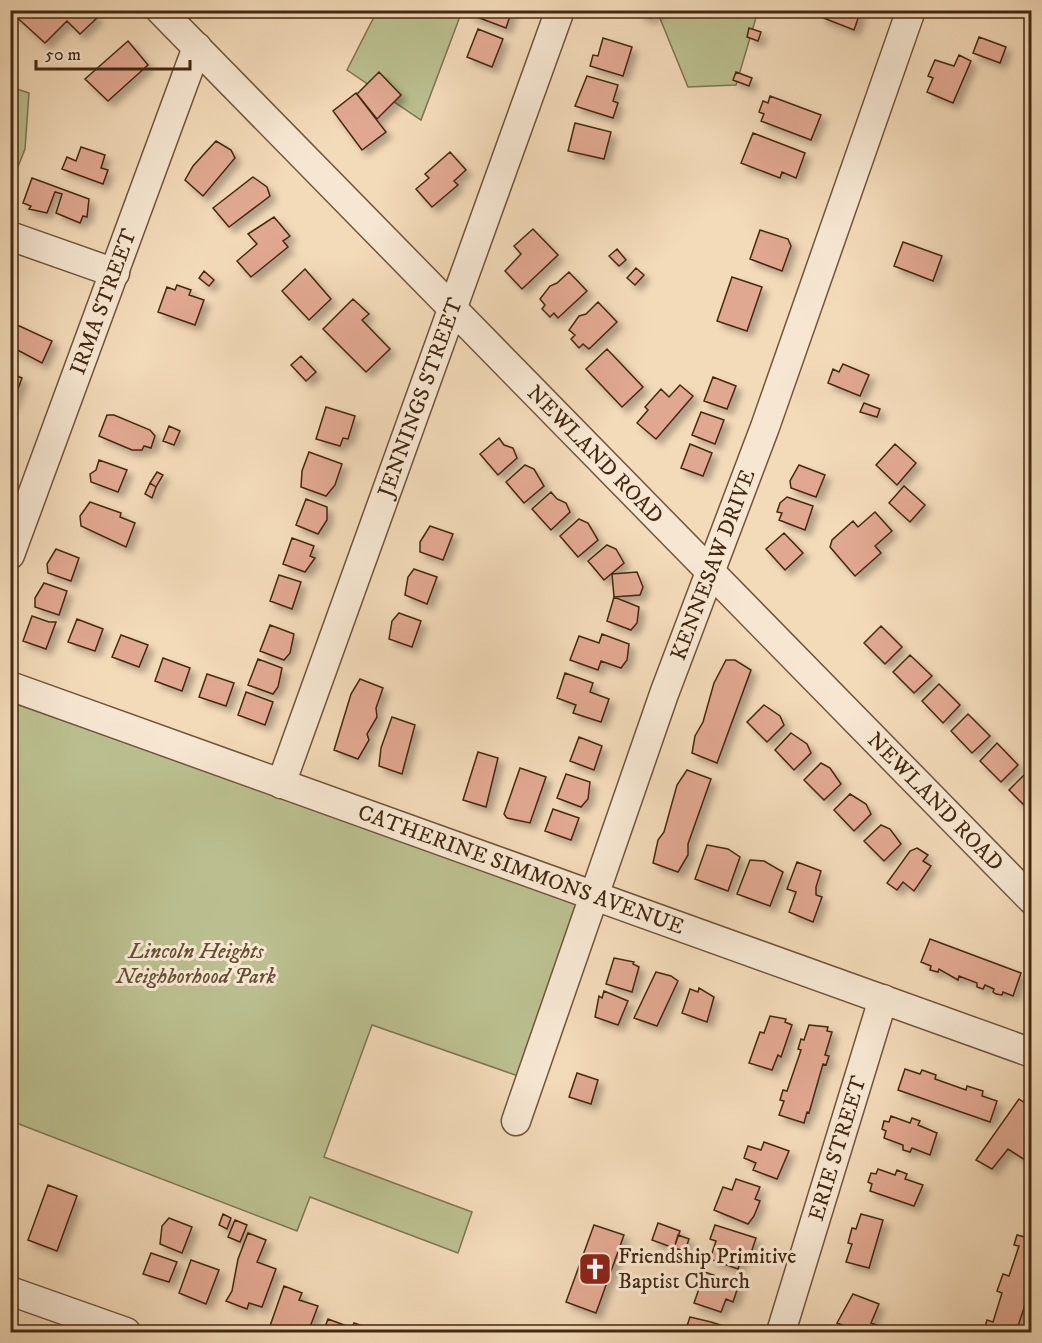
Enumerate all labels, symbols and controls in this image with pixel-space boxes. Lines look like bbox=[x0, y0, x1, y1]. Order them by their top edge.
scale bar bbox=[36, 33, 190, 71]
text: 50 m bbox=[45, 44, 81, 66]
street label: IRMA STREET bbox=[64, 225, 143, 378]
street label: JENNINGS STREET bbox=[371, 294, 469, 503]
street label: NEWLAND ROAD bbox=[521, 379, 669, 529]
street label: KENNESAW DRIVE bbox=[665, 466, 761, 664]
street label: NEWLAND ROAD bbox=[862, 726, 1009, 876]
street label: CATHERINE SIMMONS AVENUE bbox=[354, 799, 688, 940]
park label: Lincoln Heights Neighborhood Park bbox=[114, 938, 277, 990]
street label: ERIE STREET bbox=[802, 1072, 872, 1224]
place label: Friendship Primitive Baptist Church bbox=[618, 1243, 796, 1295]
church icon: Friendship Primitive Baptist Church bbox=[577, 1251, 613, 1287]

